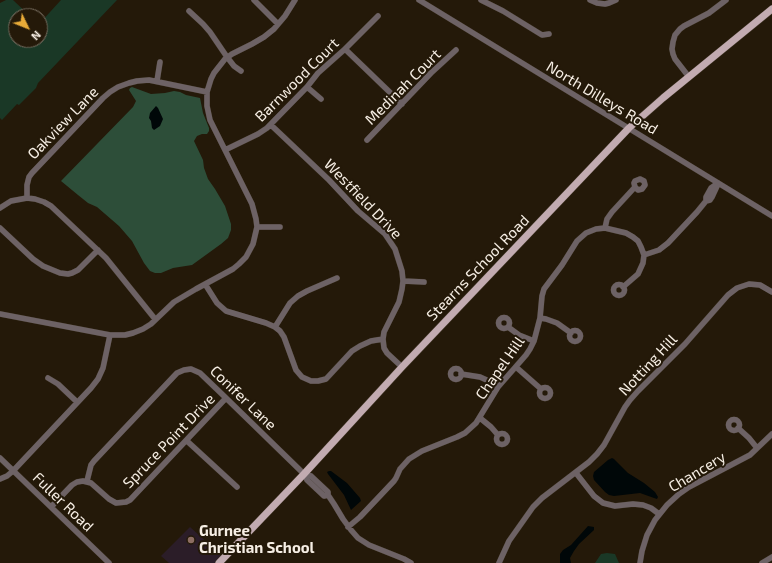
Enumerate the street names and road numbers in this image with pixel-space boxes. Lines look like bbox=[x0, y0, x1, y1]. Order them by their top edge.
street label: Barnwood Court bbox=[251, 34, 343, 126]
street label: Medinah Court bbox=[361, 45, 445, 129]
street label: North Dilleys Road bbox=[543, 58, 661, 138]
street label: Oakview Lane bbox=[24, 83, 102, 163]
street label: Westfield Drive bbox=[320, 155, 406, 243]
street label: Stearns School Road bbox=[423, 211, 533, 325]
street label: Notting Hill bbox=[615, 331, 681, 399]
street label: Chapel Hill bbox=[472, 333, 528, 403]
street label: Conifer Lane bbox=[206, 362, 280, 434]
street label: Spruce Point Drive bbox=[119, 390, 219, 492]
street label: Chancery bbox=[665, 448, 729, 496]
street label: Fuller Road bbox=[29, 469, 97, 535]

